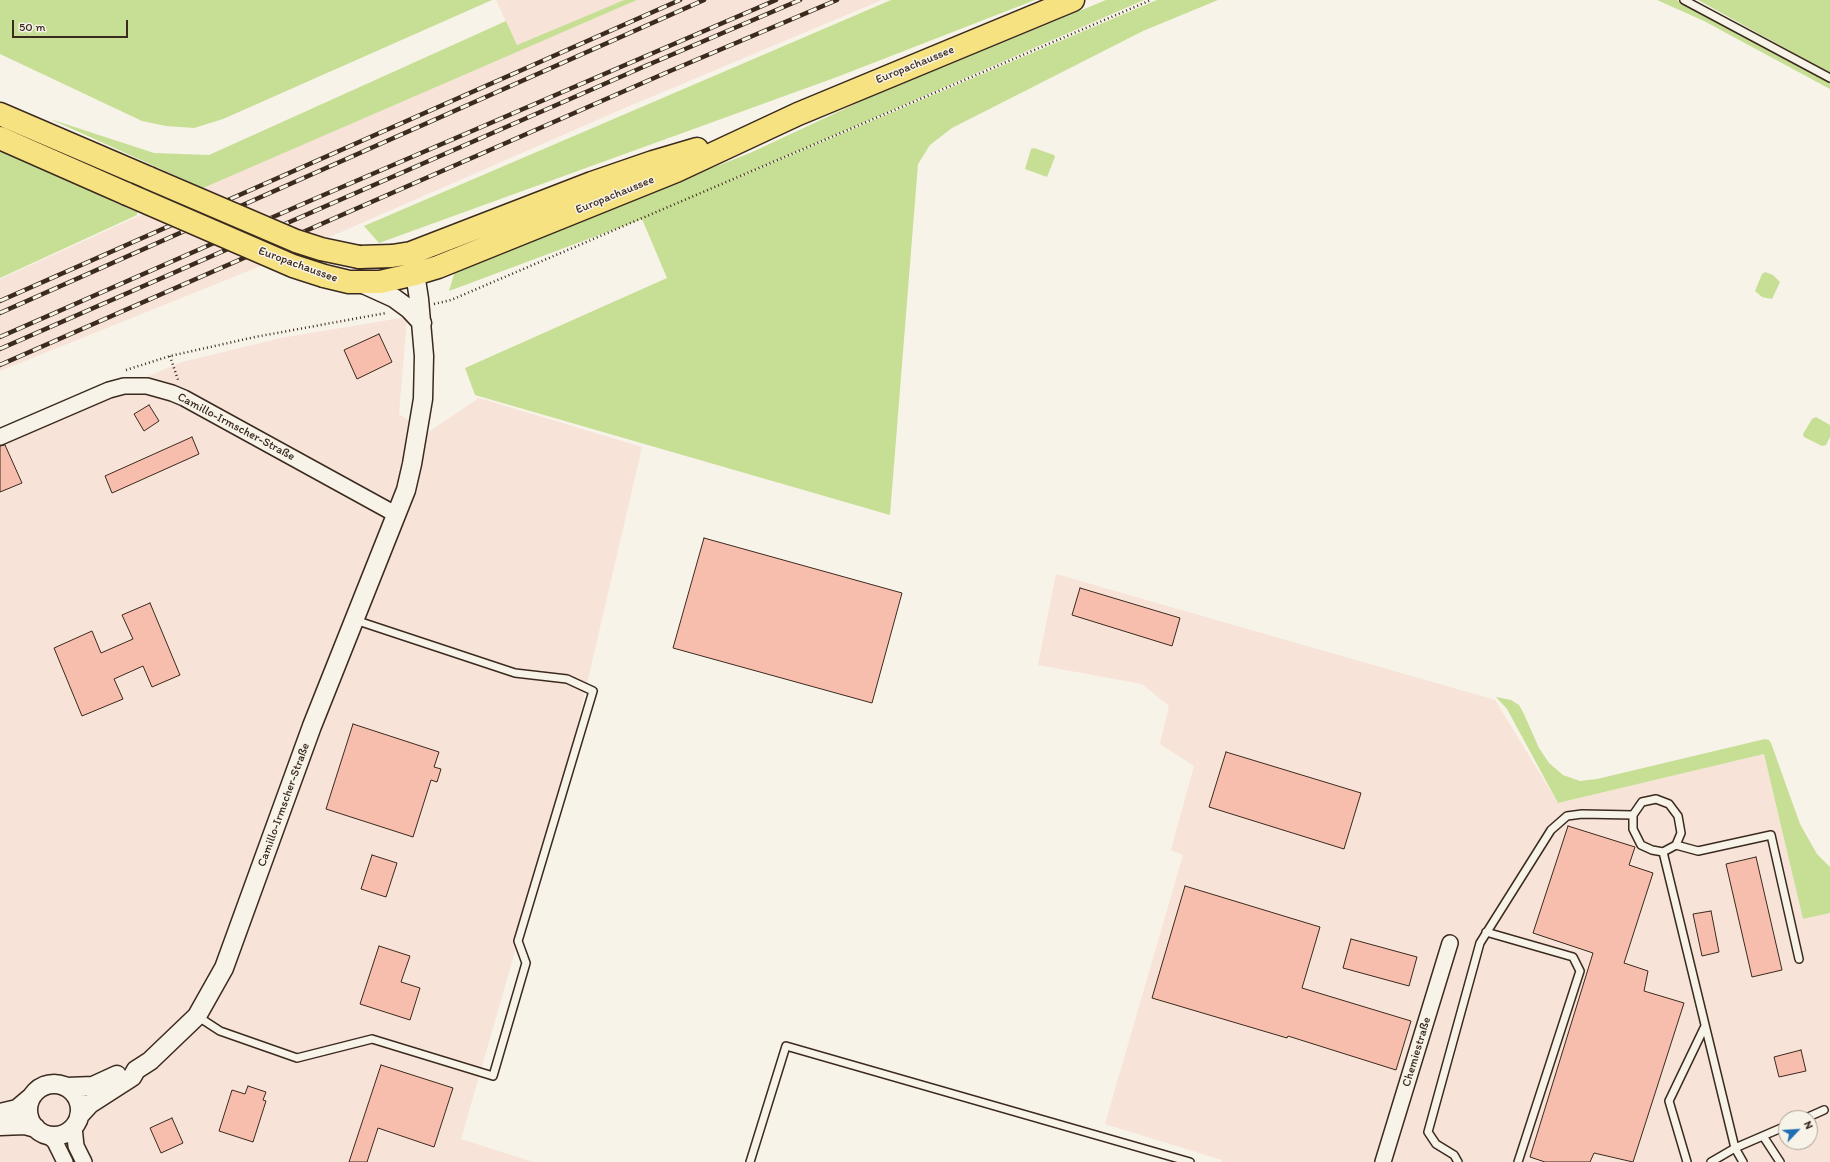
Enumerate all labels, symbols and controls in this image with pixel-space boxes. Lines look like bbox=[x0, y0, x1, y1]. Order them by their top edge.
scale bar bbox=[14, 12, 130, 38]
text: 50 m bbox=[19, 20, 45, 34]
street label: Europachaussee bbox=[874, 43, 956, 87]
street label: Europachaussee bbox=[574, 173, 656, 217]
street label: Europachaussee bbox=[256, 244, 340, 286]
street label: Camillo-Irmscher-Straße bbox=[175, 390, 297, 464]
street label: Camillo-Irmscher-Straße bbox=[255, 741, 313, 869]
street label: Chemiestraße bbox=[1400, 1015, 1434, 1089]
north arrow bbox=[1778, 1110, 1818, 1150]
text: N bbox=[1801, 1119, 1816, 1131]

